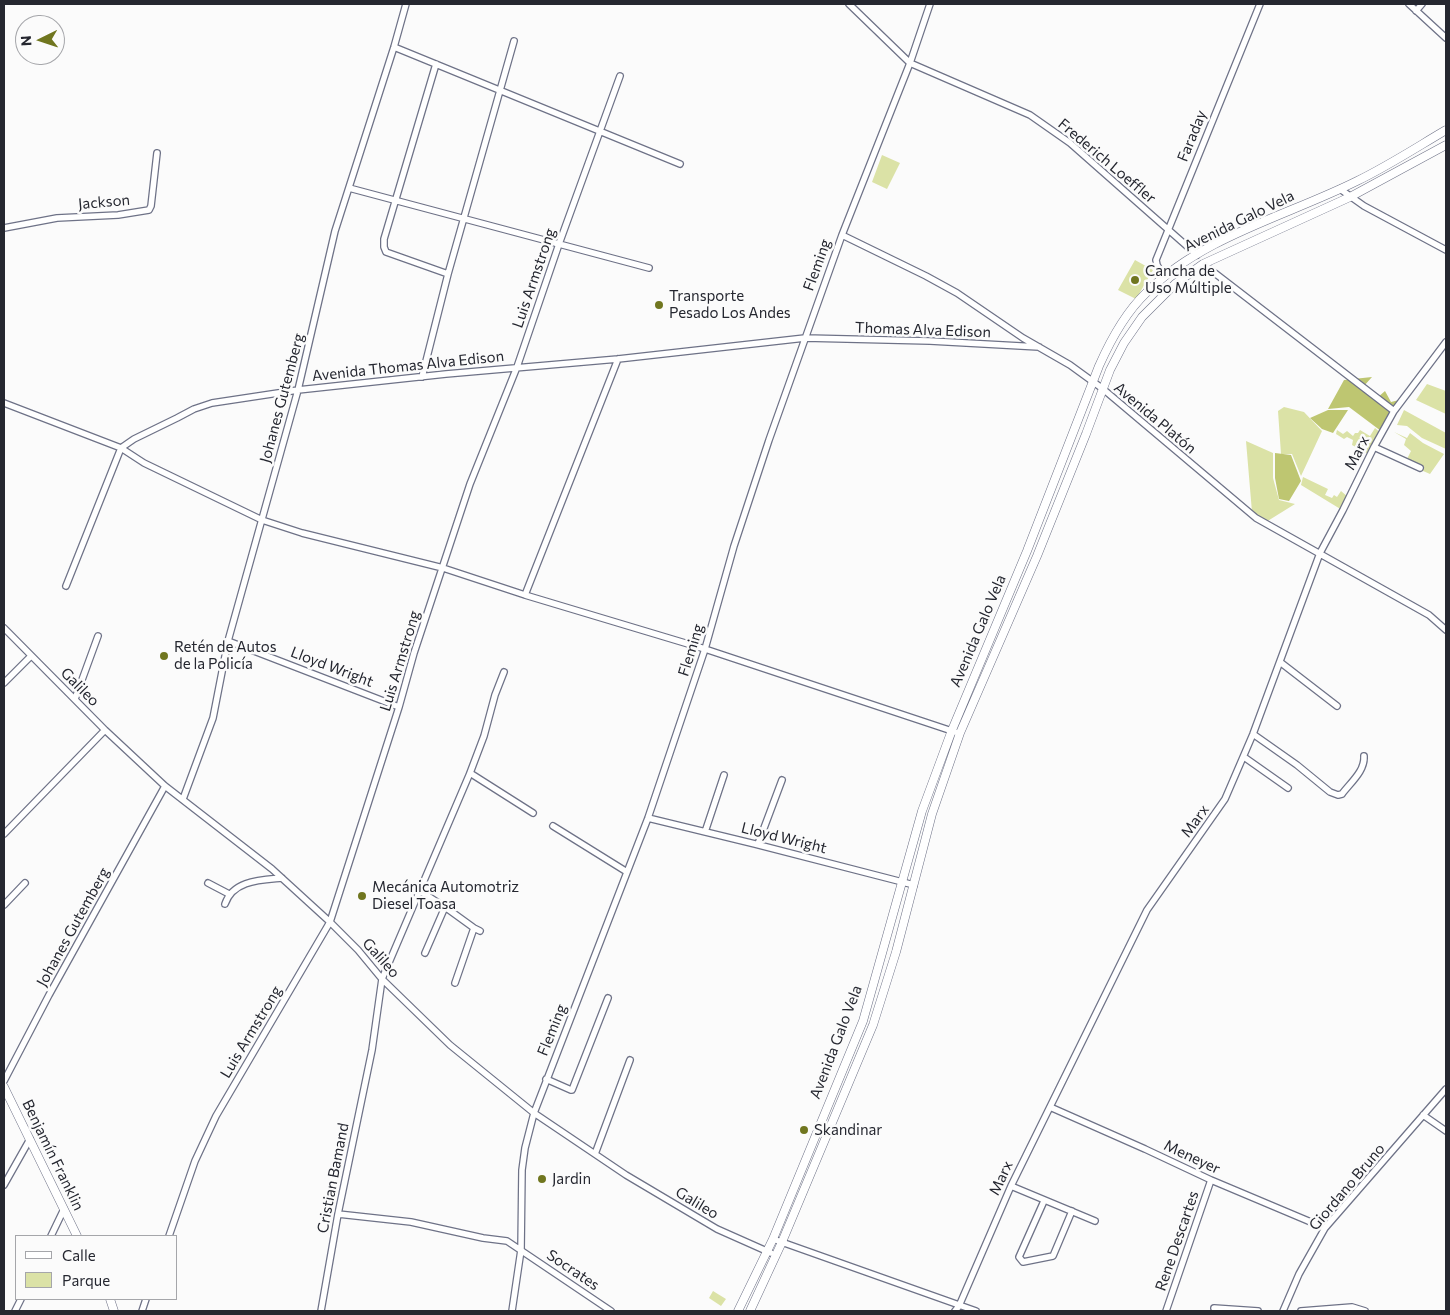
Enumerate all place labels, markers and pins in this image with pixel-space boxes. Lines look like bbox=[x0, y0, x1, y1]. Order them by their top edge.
place label: Cancha de Uso Múltiple bbox=[1145, 262, 1232, 297]
marker: Cancha de Uso Múltiple bbox=[1129, 274, 1141, 286]
place label: Transporte Pesado Los Andes bbox=[669, 287, 791, 322]
marker: Transporte Pesado Los Andes bbox=[653, 299, 665, 311]
place label: Retén de Autos de la Policía bbox=[174, 638, 276, 673]
marker: Retén de Autos de la Policía bbox=[158, 650, 170, 662]
place label: Mecánica Automotriz Diesel Toasa bbox=[372, 878, 519, 913]
marker: Mecánica Automotriz Diesel Toasa bbox=[356, 890, 368, 902]
place label: Skandinar bbox=[814, 1121, 882, 1139]
marker: Skandinar bbox=[798, 1124, 810, 1136]
place label: Jardin bbox=[552, 1170, 591, 1188]
marker: Jardin bbox=[536, 1173, 548, 1185]

